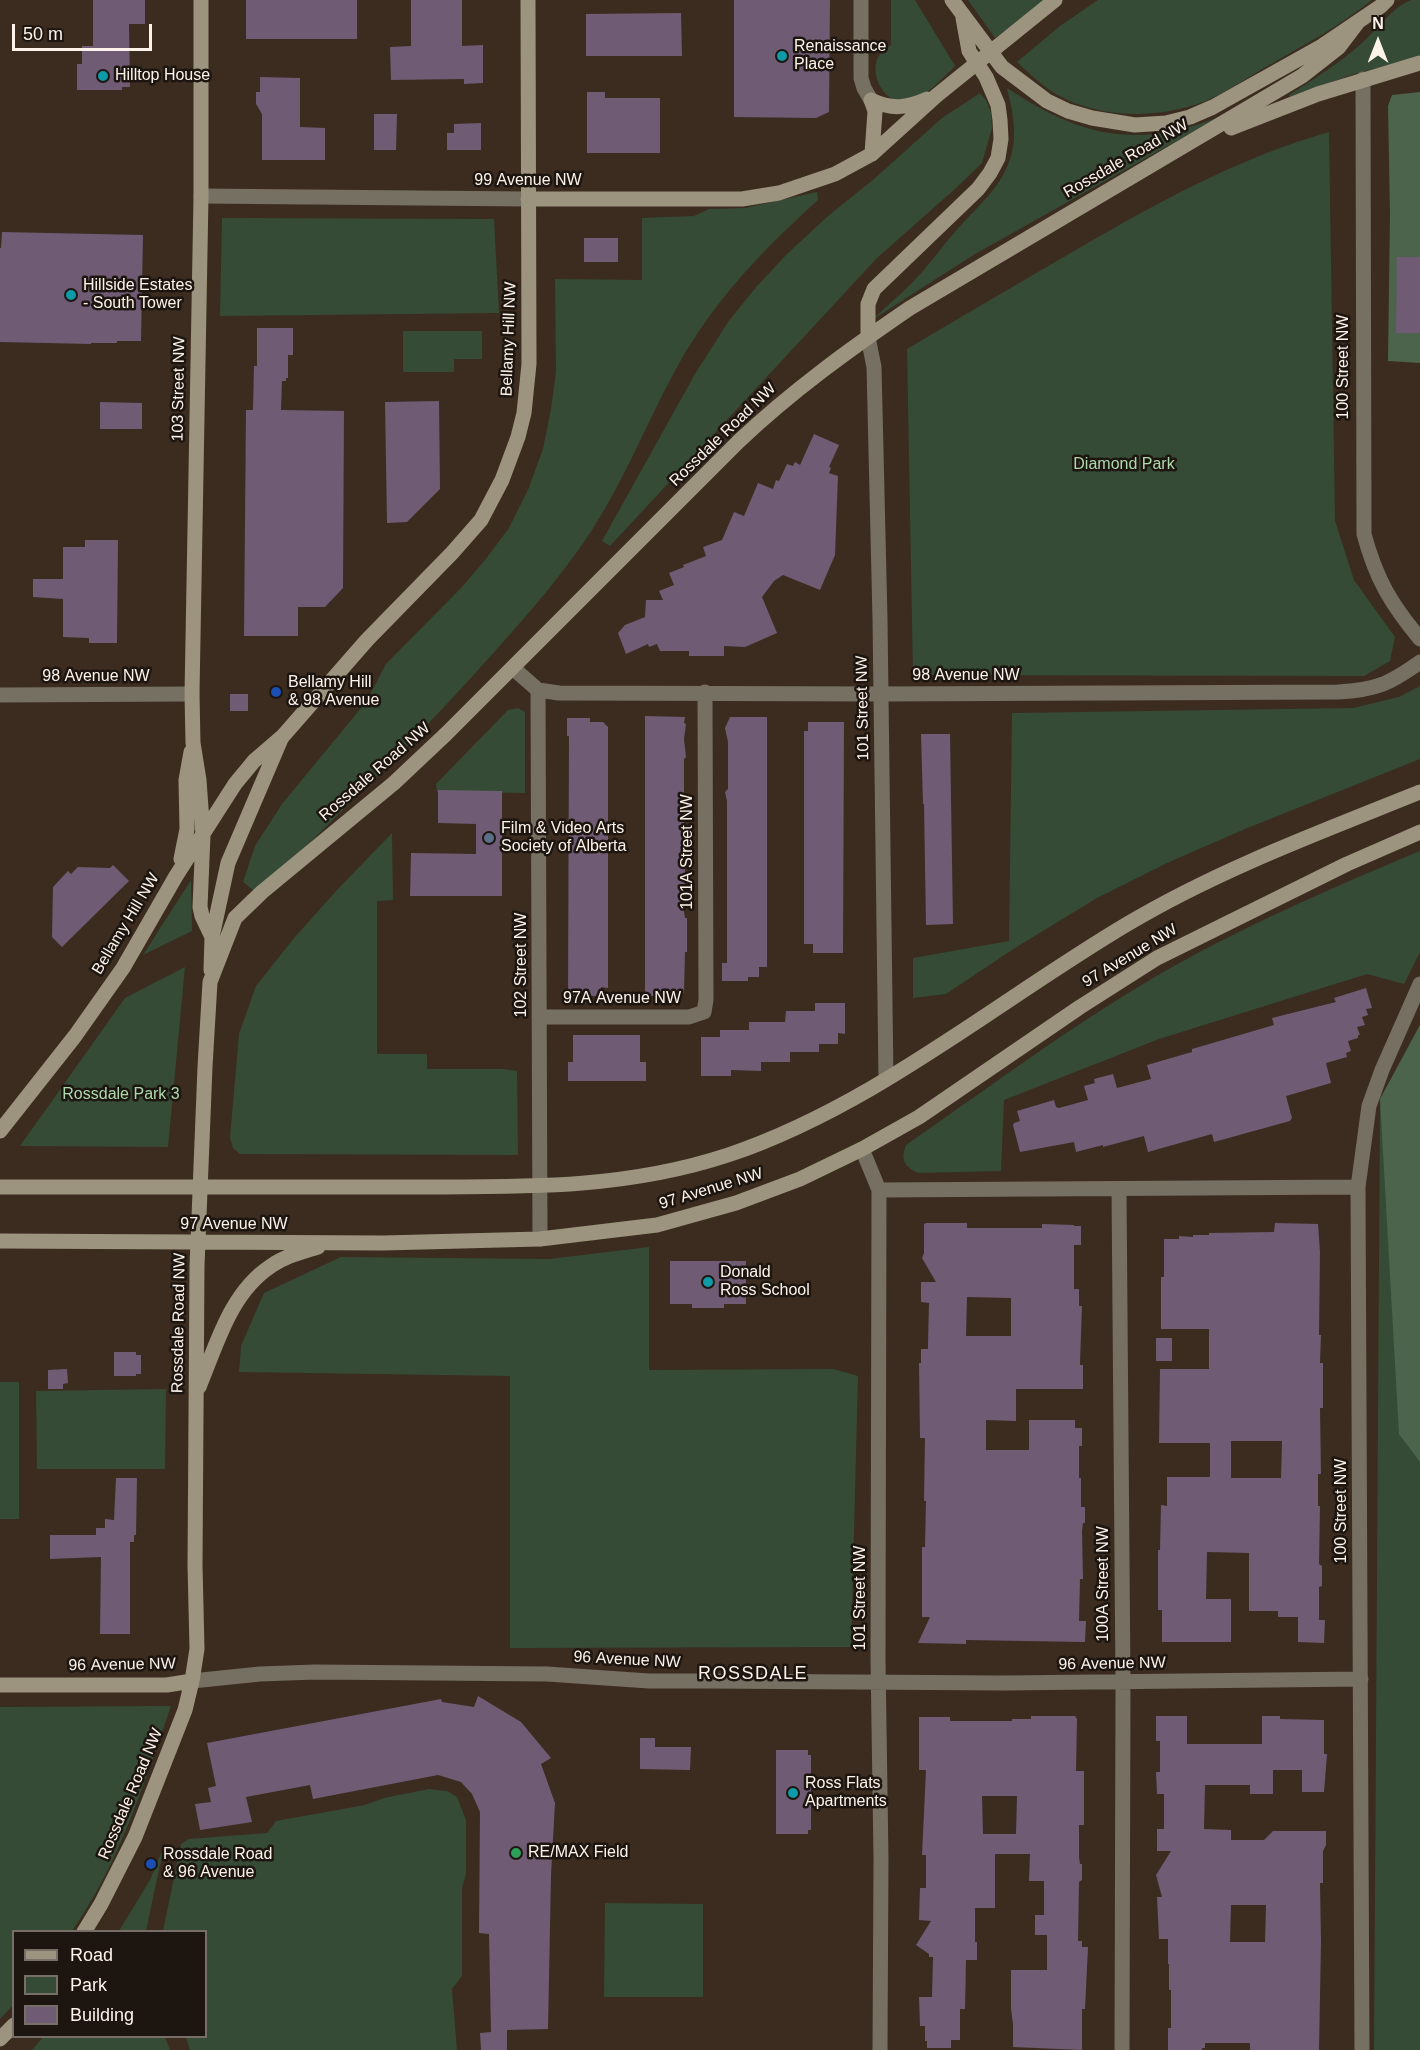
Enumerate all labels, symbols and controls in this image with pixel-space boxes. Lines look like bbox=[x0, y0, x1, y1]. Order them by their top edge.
scale bar bbox=[15, 12, 154, 50]
north arrow bbox=[1348, 12, 1408, 72]
text: N bbox=[1372, 15, 1384, 32]
text: 50 m bbox=[23, 24, 63, 44]
place label: Renaissance Place bbox=[794, 37, 886, 75]
marker: Renaissance Place bbox=[775, 49, 789, 63]
place label: Hilltop House bbox=[115, 66, 210, 86]
marker: Hilltop House bbox=[96, 69, 110, 83]
street label: Rossdale Road NW bbox=[1060, 116, 1192, 202]
street label: 99 Avenue NW bbox=[474, 171, 582, 191]
place label: Hillside Estates - South Tower bbox=[83, 276, 192, 314]
street label: Bellamy Hill NW bbox=[497, 281, 521, 397]
marker: Hillside Estates - South Tower bbox=[64, 288, 78, 302]
street label: 100 Street NW bbox=[1334, 315, 1354, 419]
street label: 103 Street NW bbox=[168, 336, 190, 442]
street label: Rossdale Road NW bbox=[666, 379, 780, 491]
park label: Diamond Park bbox=[1073, 455, 1175, 475]
street label: 101 Street NW bbox=[852, 655, 874, 761]
street label: 98 Avenue NW bbox=[912, 666, 1020, 686]
street label: 98 Avenue NW bbox=[42, 667, 150, 687]
place label: Bellamy Hill & 98 Avenue bbox=[288, 673, 379, 711]
marker: Bellamy Hill & 98 Avenue bbox=[269, 685, 283, 699]
street label: Rossdale Road NW bbox=[316, 719, 434, 825]
street label: 101A Street NW bbox=[678, 794, 698, 910]
place label: Film & Video Arts Society of Alberta bbox=[501, 819, 626, 857]
marker: Film & Video Arts Society of Alberta bbox=[482, 831, 496, 845]
street label: Bellamy Hill NW bbox=[88, 870, 164, 978]
street label: 102 Street NW bbox=[512, 913, 532, 1017]
street label: 97 Avenue NW bbox=[1079, 920, 1181, 992]
street label: 97A Avenue NW bbox=[563, 989, 681, 1009]
park label: Rossdale Park 3 bbox=[62, 1085, 180, 1105]
street label: 97 Avenue NW bbox=[657, 1164, 765, 1214]
street label: 97 Avenue NW bbox=[180, 1215, 288, 1235]
street label: Rossdale Road NW bbox=[168, 1253, 190, 1393]
place label: Donald Ross School bbox=[720, 1263, 810, 1301]
marker: Donald Ross School bbox=[701, 1275, 715, 1289]
street label: 100 Street NW bbox=[1332, 1459, 1352, 1563]
street label: 100A Street NW bbox=[1094, 1526, 1114, 1642]
street label: 101 Street NW bbox=[851, 1546, 871, 1650]
street label: 96 Avenue NW bbox=[573, 1648, 681, 1672]
street label: 96 Avenue NW bbox=[1058, 1653, 1166, 1675]
street label: 96 Avenue NW bbox=[68, 1654, 176, 1676]
district label: ROSSDALE bbox=[698, 1663, 808, 1685]
street label: Rossdale Road NW bbox=[95, 1726, 167, 1862]
place label: Ross Flats Apartments bbox=[805, 1774, 887, 1812]
marker: Ross Flats Apartments bbox=[786, 1786, 800, 1800]
place label: RE/MAX Field bbox=[528, 1843, 628, 1863]
place label: Rossdale Road & 96 Avenue bbox=[163, 1845, 272, 1883]
marker: RE/MAX Field bbox=[509, 1846, 523, 1860]
marker: Rossdale Road & 96 Avenue bbox=[144, 1857, 158, 1871]
legend bbox=[12, 1930, 207, 2038]
text: Road bbox=[70, 1945, 113, 1965]
text: Park bbox=[70, 1975, 107, 1995]
text: Building bbox=[70, 2005, 134, 2025]

